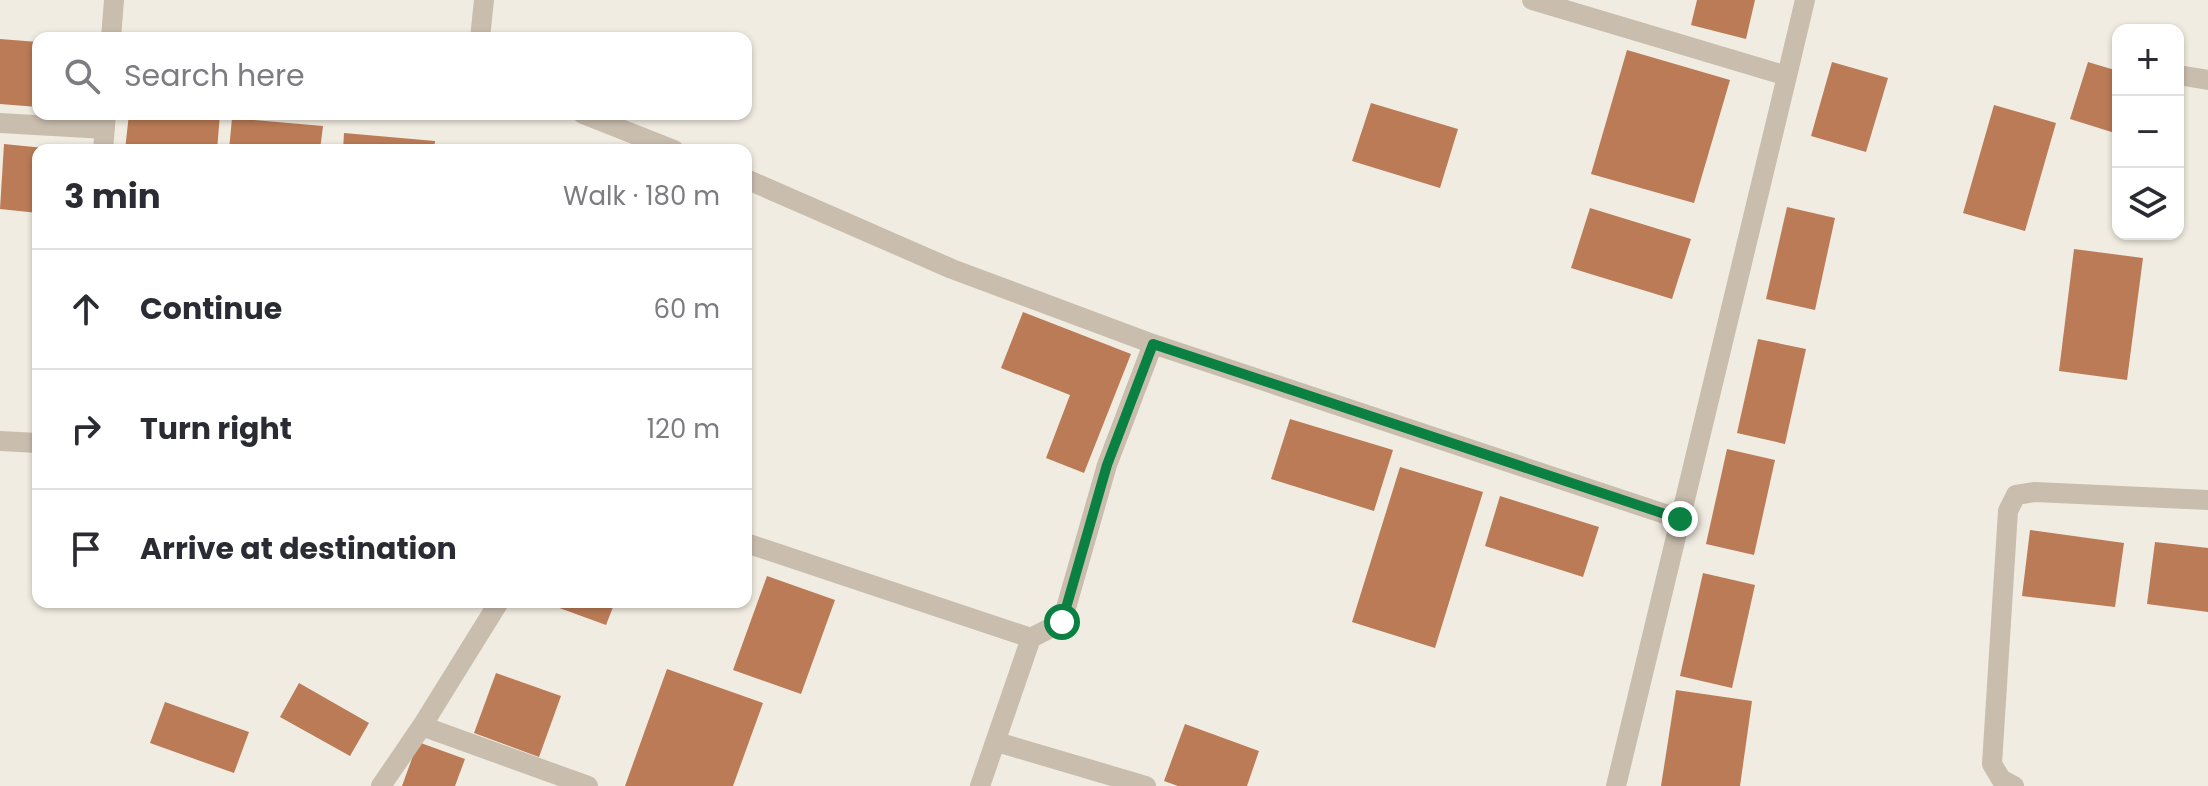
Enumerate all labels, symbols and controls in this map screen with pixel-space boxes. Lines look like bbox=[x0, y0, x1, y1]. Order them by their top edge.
map controls bbox=[2112, 24, 2184, 240]
button: + bbox=[2112, 24, 2184, 96]
search box bbox=[32, 32, 752, 120]
icon: search bbox=[60, 54, 104, 98]
text: Search here bbox=[124, 54, 305, 97]
button: − bbox=[2112, 96, 2184, 168]
button: layers bbox=[2112, 168, 2184, 240]
text: 3 min bbox=[64, 172, 161, 220]
text: Walk · 180 m bbox=[563, 178, 720, 214]
icon: ahead bbox=[64, 287, 108, 331]
text: Continue bbox=[140, 287, 282, 330]
text: 60 m bbox=[653, 291, 720, 327]
icon: right bbox=[64, 407, 108, 451]
text: Turn right bbox=[140, 407, 292, 450]
text: 120 m bbox=[647, 411, 720, 447]
route end bbox=[1662, 501, 1698, 537]
icon: arrive bbox=[64, 527, 108, 571]
text: Arrive at destination bbox=[140, 527, 457, 570]
route start bbox=[1044, 604, 1080, 640]

